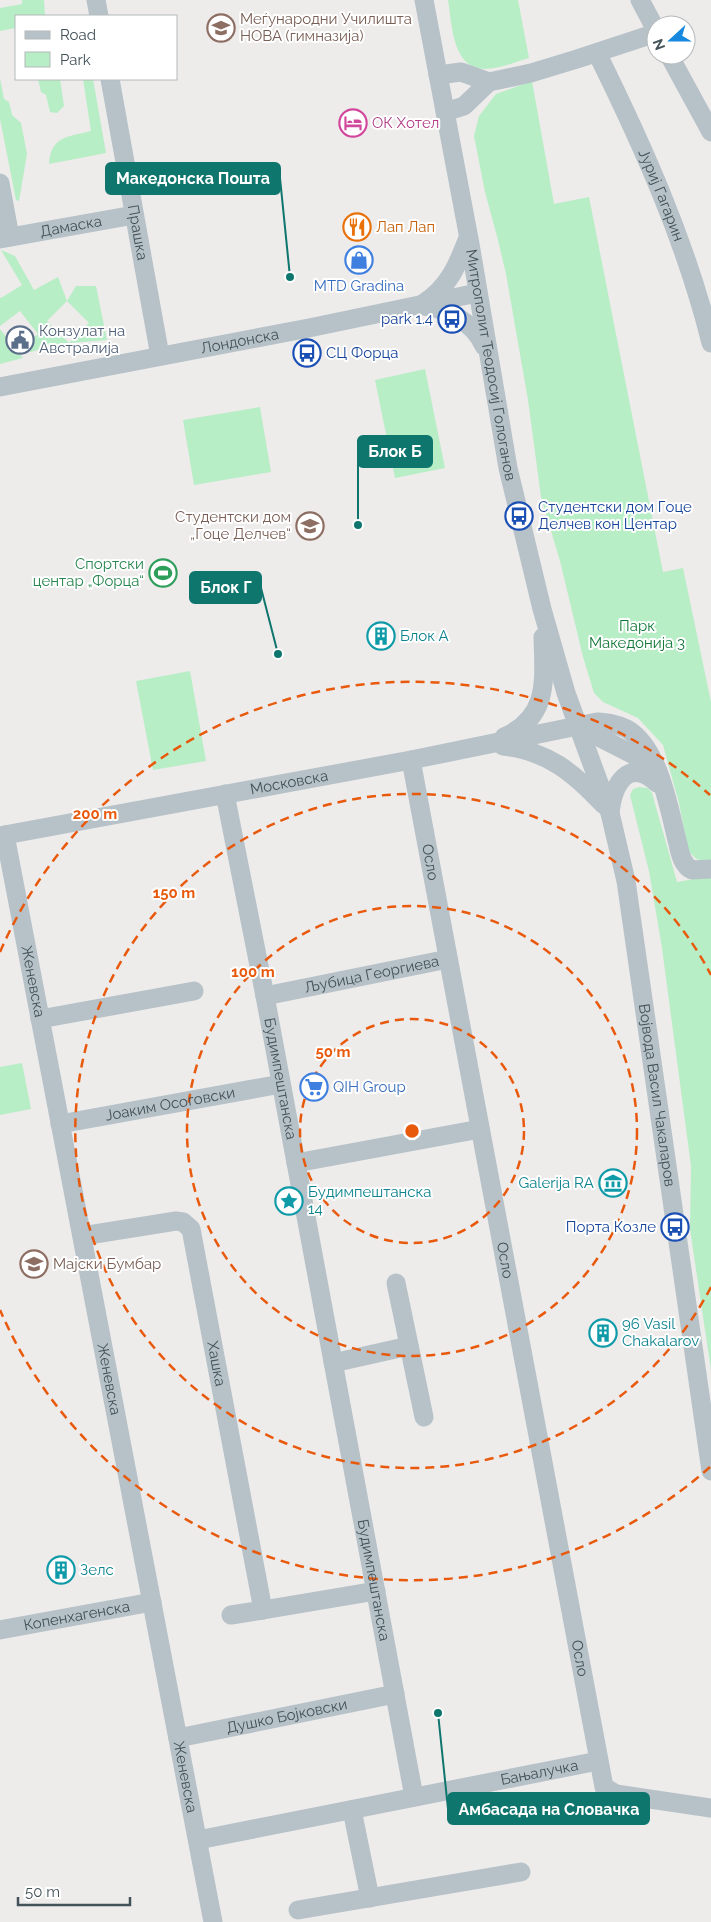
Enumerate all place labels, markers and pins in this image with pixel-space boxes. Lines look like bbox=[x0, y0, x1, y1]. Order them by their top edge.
place label: Меѓународни Училишта НОВА (гимназија) bbox=[240, 10, 412, 45]
school or university icon: Меѓународни Училишта НОВА (гимназија) bbox=[206, 13, 236, 43]
hotel icon: ОК Хотел bbox=[338, 108, 368, 138]
place label: ОК Хотел bbox=[372, 114, 439, 132]
callout: Македонска Пошта bbox=[106, 163, 280, 194]
restaurant icon: Лап Лап bbox=[342, 212, 372, 242]
place label: Лап Лап bbox=[376, 218, 435, 236]
shop icon: MTD Gradina bbox=[344, 245, 374, 275]
place label: MTD Gradina bbox=[314, 277, 404, 295]
bus stop icon: park 1.4 bbox=[437, 304, 467, 334]
place label: park 1.4 bbox=[381, 310, 433, 328]
place label: Конзулат на Австралија bbox=[39, 322, 125, 357]
public building icon: Конзулат на Австралија bbox=[5, 325, 35, 355]
bus stop icon: СЦ Форца bbox=[292, 338, 322, 368]
place label: СЦ Форца bbox=[326, 344, 398, 362]
callout: Блок Б bbox=[358, 436, 432, 467]
place label: Студентски дом Гоце Делчев кон Центар bbox=[538, 498, 692, 533]
bus stop icon: Студентски дом Гоце Делчев кон Центар bbox=[504, 501, 534, 531]
place label: Студентски дом „Гоце Делчев“ bbox=[175, 508, 291, 543]
school or university icon: Студентски дом „Гоце Делчев“ bbox=[295, 511, 325, 541]
place label: Спортски центар „Форца“ bbox=[33, 555, 144, 590]
sports icon: Спортски центар „Форца“ bbox=[148, 558, 178, 588]
callout: Блок Г bbox=[190, 572, 261, 603]
building icon: Блок А bbox=[366, 621, 396, 651]
place label: Блок А bbox=[400, 627, 449, 645]
supermarket icon: QIH Group bbox=[299, 1072, 329, 1102]
place label: QIH Group bbox=[333, 1078, 406, 1096]
centre of rings bbox=[403, 1122, 421, 1140]
museum icon: Galerija RA bbox=[598, 1168, 628, 1198]
place label: Galerija RA bbox=[518, 1174, 594, 1192]
place label: Будимпештанска 14 bbox=[308, 1183, 432, 1218]
place icon: Будимпештанска 14 bbox=[274, 1186, 304, 1216]
bus stop icon: Порта Козле bbox=[660, 1212, 690, 1242]
place label: Порта Козле bbox=[566, 1218, 656, 1236]
school or university icon: Мајски Бумбар bbox=[19, 1249, 49, 1279]
place label: Мајски Бумбар bbox=[53, 1255, 161, 1273]
place label: 96 Vasil Chakalarov bbox=[622, 1315, 699, 1350]
building icon: 96 Vasil Chakalarov bbox=[588, 1318, 618, 1348]
building icon: Зелс bbox=[46, 1555, 76, 1585]
place label: Зелс bbox=[80, 1561, 114, 1579]
callout: Амбасада на Словачка bbox=[448, 1793, 649, 1824]

